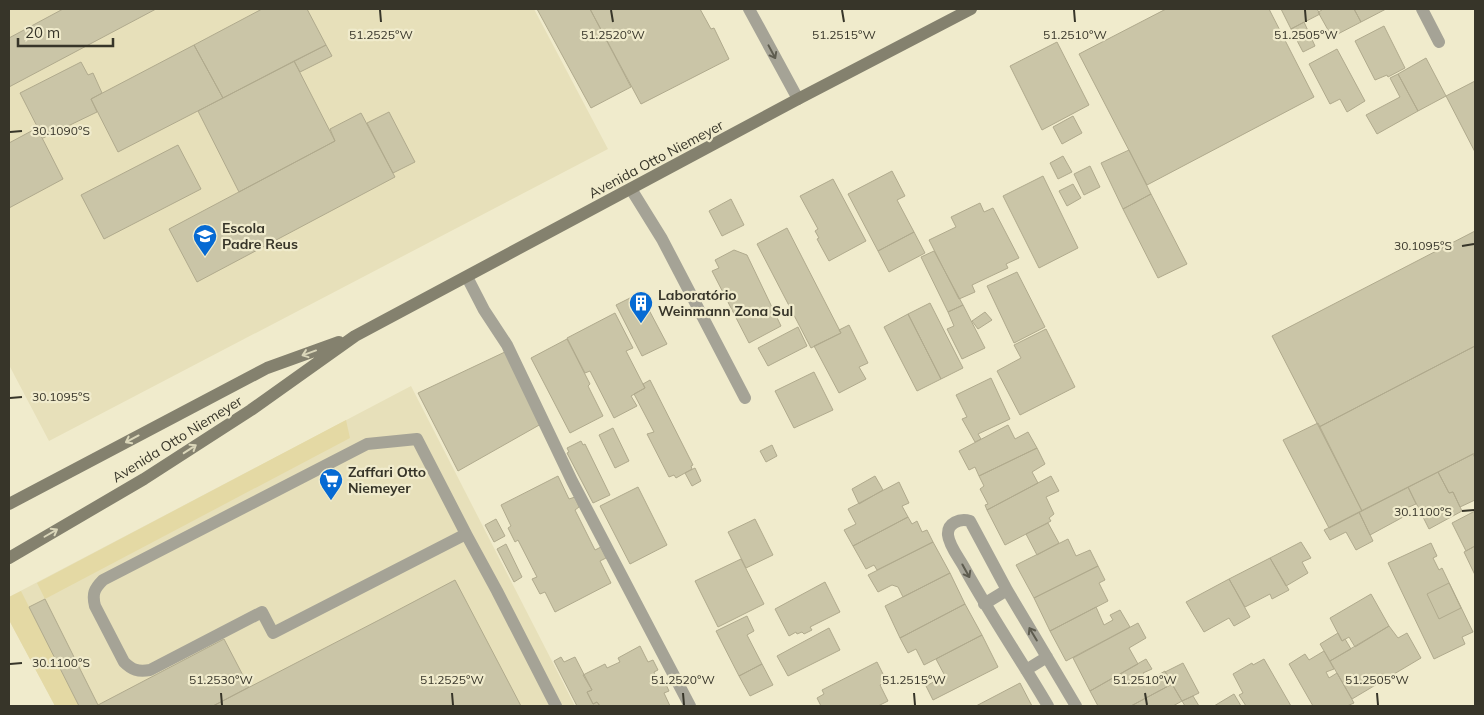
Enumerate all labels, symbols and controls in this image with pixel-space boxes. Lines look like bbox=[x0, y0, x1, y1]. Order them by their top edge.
scale bar bbox=[18, 15, 112, 47]
text: 20 m bbox=[25, 23, 60, 42]
text: 51.2525°W bbox=[349, 27, 413, 42]
text: 51.2520°W bbox=[581, 27, 645, 42]
text: 51.2515°W bbox=[812, 27, 876, 42]
text: 51.2510°W bbox=[1043, 27, 1107, 42]
text: 51.2505°W bbox=[1274, 27, 1338, 42]
one-way arrow bbox=[768, 44, 778, 58]
street label: Avenida Otto Niemeyer bbox=[585, 115, 727, 202]
text: 30.1090°S bbox=[32, 123, 90, 138]
place label: Escola Padre Reus bbox=[222, 219, 298, 253]
school or university icon: Escola Padre Reus bbox=[192, 223, 218, 257]
text: 30.1095°S bbox=[1394, 238, 1452, 253]
place label: Laboratório Weinmann Zona Sul bbox=[658, 286, 793, 320]
building icon: Laboratório Weinmann Zona Sul bbox=[628, 290, 654, 324]
one-way arrow bbox=[302, 349, 318, 358]
text: 30.1095°S bbox=[32, 389, 90, 404]
street label: Avenida Otto Niemeyer bbox=[109, 391, 246, 486]
one-way arrow bbox=[125, 435, 140, 444]
one-way arrow bbox=[182, 444, 196, 454]
place label: Zaffari Otto Niemeyer bbox=[348, 463, 426, 497]
supermarket icon: Zaffari Otto Niemeyer bbox=[318, 467, 344, 501]
text: 30.1100°S bbox=[1394, 504, 1452, 519]
one-way arrow bbox=[43, 528, 57, 538]
one-way arrow bbox=[962, 564, 972, 578]
one-way arrow bbox=[1028, 627, 1038, 642]
text: 30.1100°S bbox=[32, 655, 90, 670]
text: 51.2530°W bbox=[189, 672, 253, 687]
text: 51.2525°W bbox=[420, 672, 484, 687]
text: 51.2520°W bbox=[651, 672, 715, 687]
text: 51.2515°W bbox=[882, 672, 946, 687]
text: 51.2510°W bbox=[1113, 672, 1177, 687]
text: 51.2505°W bbox=[1345, 672, 1409, 687]

